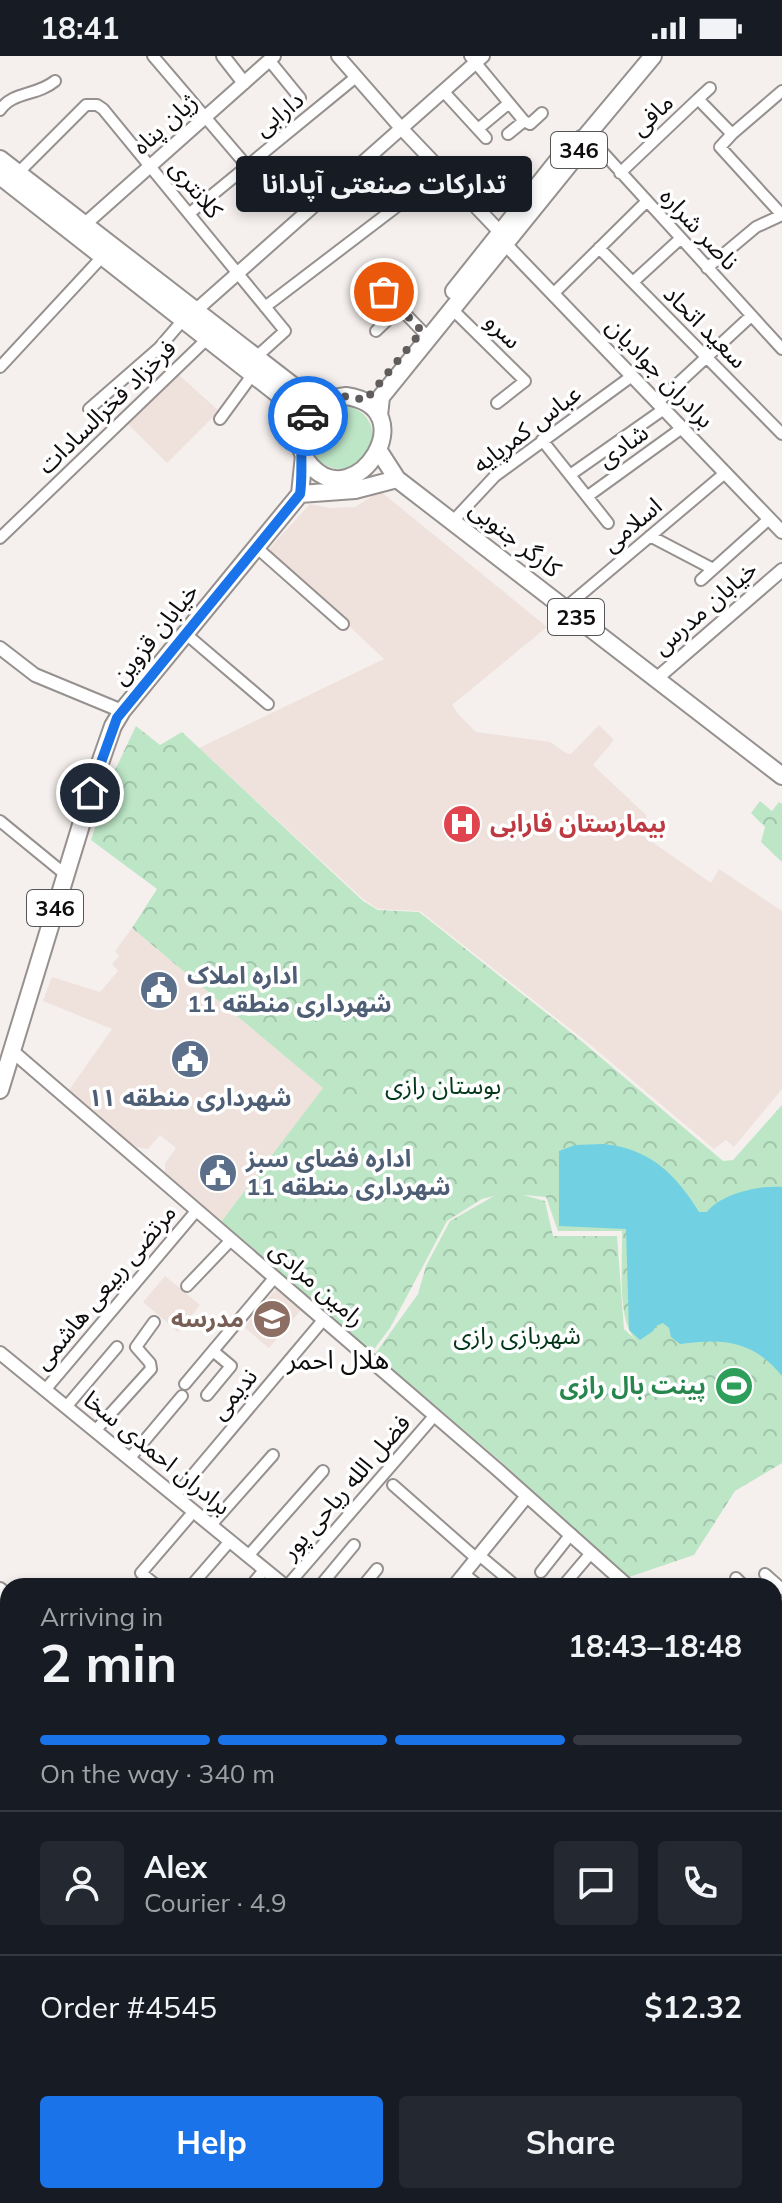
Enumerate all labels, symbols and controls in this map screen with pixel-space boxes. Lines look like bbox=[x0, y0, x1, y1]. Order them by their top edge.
text: 18:41 bbox=[40, 9, 119, 47]
street label: دارابی bbox=[247, 84, 309, 142]
street label: ژیان پناه bbox=[126, 86, 204, 161]
street label: مافی bbox=[624, 87, 679, 142]
road number: 346 bbox=[551, 132, 607, 168]
street label: کلانتری bbox=[164, 153, 230, 225]
callout: تدارکات صنعتی آپادانا bbox=[236, 156, 532, 212]
text: تدارکات صنعتی آپادانا bbox=[262, 167, 506, 200]
street label: ناصر شراره bbox=[654, 181, 745, 276]
pin bbox=[350, 258, 418, 326]
icon: bag bbox=[362, 270, 406, 314]
street label: سعید اتحاد bbox=[658, 278, 754, 374]
street label: سرو bbox=[479, 306, 528, 355]
street label: برادران جوادیان bbox=[600, 311, 721, 434]
street label: فرخزاد فخرالسادات bbox=[31, 333, 182, 480]
courier bbox=[268, 376, 348, 456]
street label: عباس کمرپایه bbox=[466, 378, 587, 480]
icon: car bbox=[286, 394, 330, 438]
street label: شادی bbox=[591, 417, 654, 474]
street label: اسلامی bbox=[595, 491, 667, 558]
street label: کارگر جنوبی bbox=[464, 493, 568, 584]
street label: خیابان مدرس bbox=[646, 554, 763, 661]
street label: خیابان قزوین bbox=[104, 577, 204, 690]
road number: 235 bbox=[548, 599, 604, 635]
pin bbox=[56, 759, 124, 827]
icon: home bbox=[68, 771, 112, 815]
hospital icon: بیمارستان فارابی bbox=[441, 803, 483, 845]
place label: بیمارستان فارابی bbox=[490, 808, 666, 838]
road number: 346 bbox=[27, 890, 83, 926]
place label: اداره املاک شهرداری منطقه 11 bbox=[187, 960, 392, 1018]
public building icon: اداره املاک شهرداری منطقه 11 bbox=[138, 969, 180, 1011]
public building icon: شهرداری منطقه ۱۱ bbox=[169, 1038, 211, 1080]
park label: بوستان رازی bbox=[385, 1070, 501, 1100]
place label: شهرداری منطقه ۱۱ bbox=[88, 1082, 292, 1112]
place label: اداره فضای سبز شهرداری منطقه 11 bbox=[245, 1143, 451, 1201]
public building icon: اداره فضای سبز شهرداری منطقه 11 bbox=[197, 1152, 239, 1194]
street label: مرتضی ربیعی هاشمی bbox=[26, 1198, 182, 1375]
street label: رامین مرادی bbox=[264, 1234, 371, 1333]
school or university icon: مدرسه bbox=[251, 1298, 293, 1340]
place label: مدرسه bbox=[171, 1303, 244, 1333]
park label: شهربازی رازی bbox=[453, 1320, 581, 1350]
district label: هلال احمر bbox=[286, 1343, 389, 1376]
street label: ندیمی bbox=[203, 1362, 263, 1425]
sports icon: پینت بال رازی bbox=[713, 1365, 755, 1407]
place label: پینت بال رازی bbox=[559, 1370, 706, 1402]
street label: برادران احمدی سخا bbox=[78, 1384, 237, 1521]
street label: فضل الله ریاحی پور bbox=[274, 1408, 417, 1566]
text: Arriving in bbox=[40, 1600, 163, 1633]
text: 18:43–18:48 bbox=[568, 1627, 742, 1665]
text: 2 min bbox=[40, 1630, 177, 1695]
text: On the way · 340 m bbox=[40, 1757, 275, 1790]
button: person bbox=[40, 1841, 124, 1925]
button: chat bbox=[554, 1841, 638, 1925]
button: phone bbox=[658, 1841, 742, 1925]
text: Alex bbox=[144, 1848, 207, 1886]
text: Courier · 4.9 bbox=[144, 1886, 287, 1919]
text: Order #4545 bbox=[40, 1988, 217, 2026]
text: $12.32 bbox=[645, 1988, 742, 2026]
button: Help bbox=[40, 2096, 383, 2188]
button: Share bbox=[399, 2096, 742, 2188]

